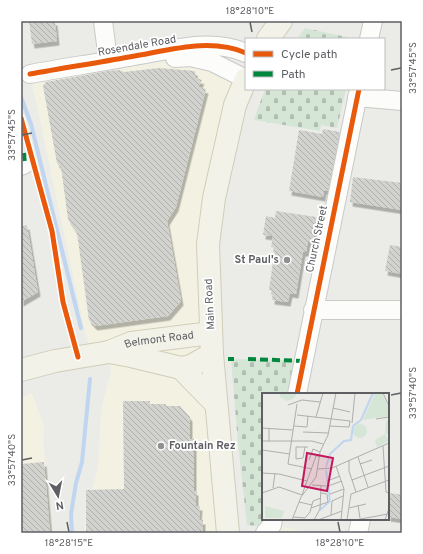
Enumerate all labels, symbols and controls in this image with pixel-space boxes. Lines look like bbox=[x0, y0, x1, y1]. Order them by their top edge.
text: 18°28'10"E bbox=[226, 5, 274, 18]
street label: Rosendale Road bbox=[97, 32, 177, 60]
legend bbox=[245, 38, 385, 90]
text: 33°57'45"S bbox=[407, 42, 420, 94]
text: Cycle path bbox=[281, 47, 338, 63]
text: Path bbox=[281, 67, 306, 83]
text: 33°57'45"S bbox=[6, 109, 19, 161]
street label: Church Street bbox=[303, 204, 331, 274]
place label: St Paul's bbox=[235, 253, 279, 267]
marker: St Paul's bbox=[282, 255, 292, 265]
street label: Main Road bbox=[202, 278, 218, 330]
street label: Belmont Road bbox=[122, 328, 195, 352]
text: 33°57'40"S bbox=[407, 367, 420, 419]
inset map bbox=[262, 393, 389, 520]
text: 33°57'40"S bbox=[6, 434, 19, 486]
place label: Fountain Rez bbox=[169, 439, 236, 453]
marker: Fountain Rez bbox=[156, 441, 166, 451]
north arrow bbox=[38, 476, 78, 516]
text: N bbox=[54, 497, 65, 512]
text: 18°28'15"E bbox=[45, 537, 93, 550]
text: 18°28'10"E bbox=[316, 537, 364, 550]

